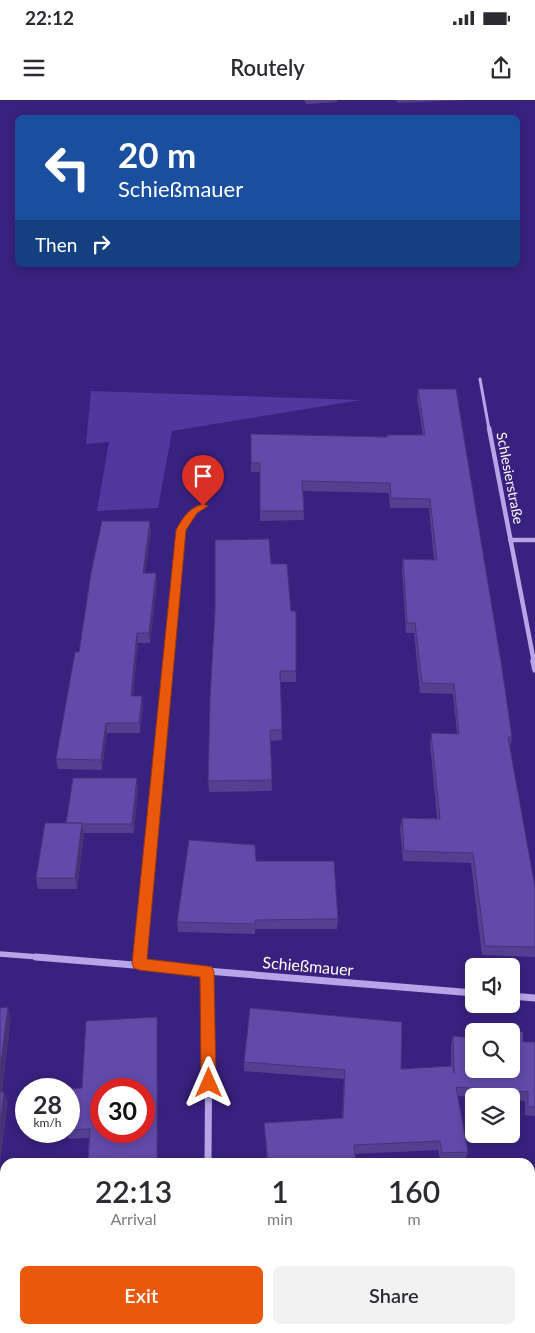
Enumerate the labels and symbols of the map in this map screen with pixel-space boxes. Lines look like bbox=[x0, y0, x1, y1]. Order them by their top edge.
street label: Schlesierstraße bbox=[493, 431, 528, 525]
pin bbox=[182, 455, 224, 506]
street label: Schießmauer bbox=[262, 952, 354, 979]
position arrow bbox=[182, 1056, 234, 1108]
speed limit sign: 30 bbox=[90, 1078, 155, 1143]

